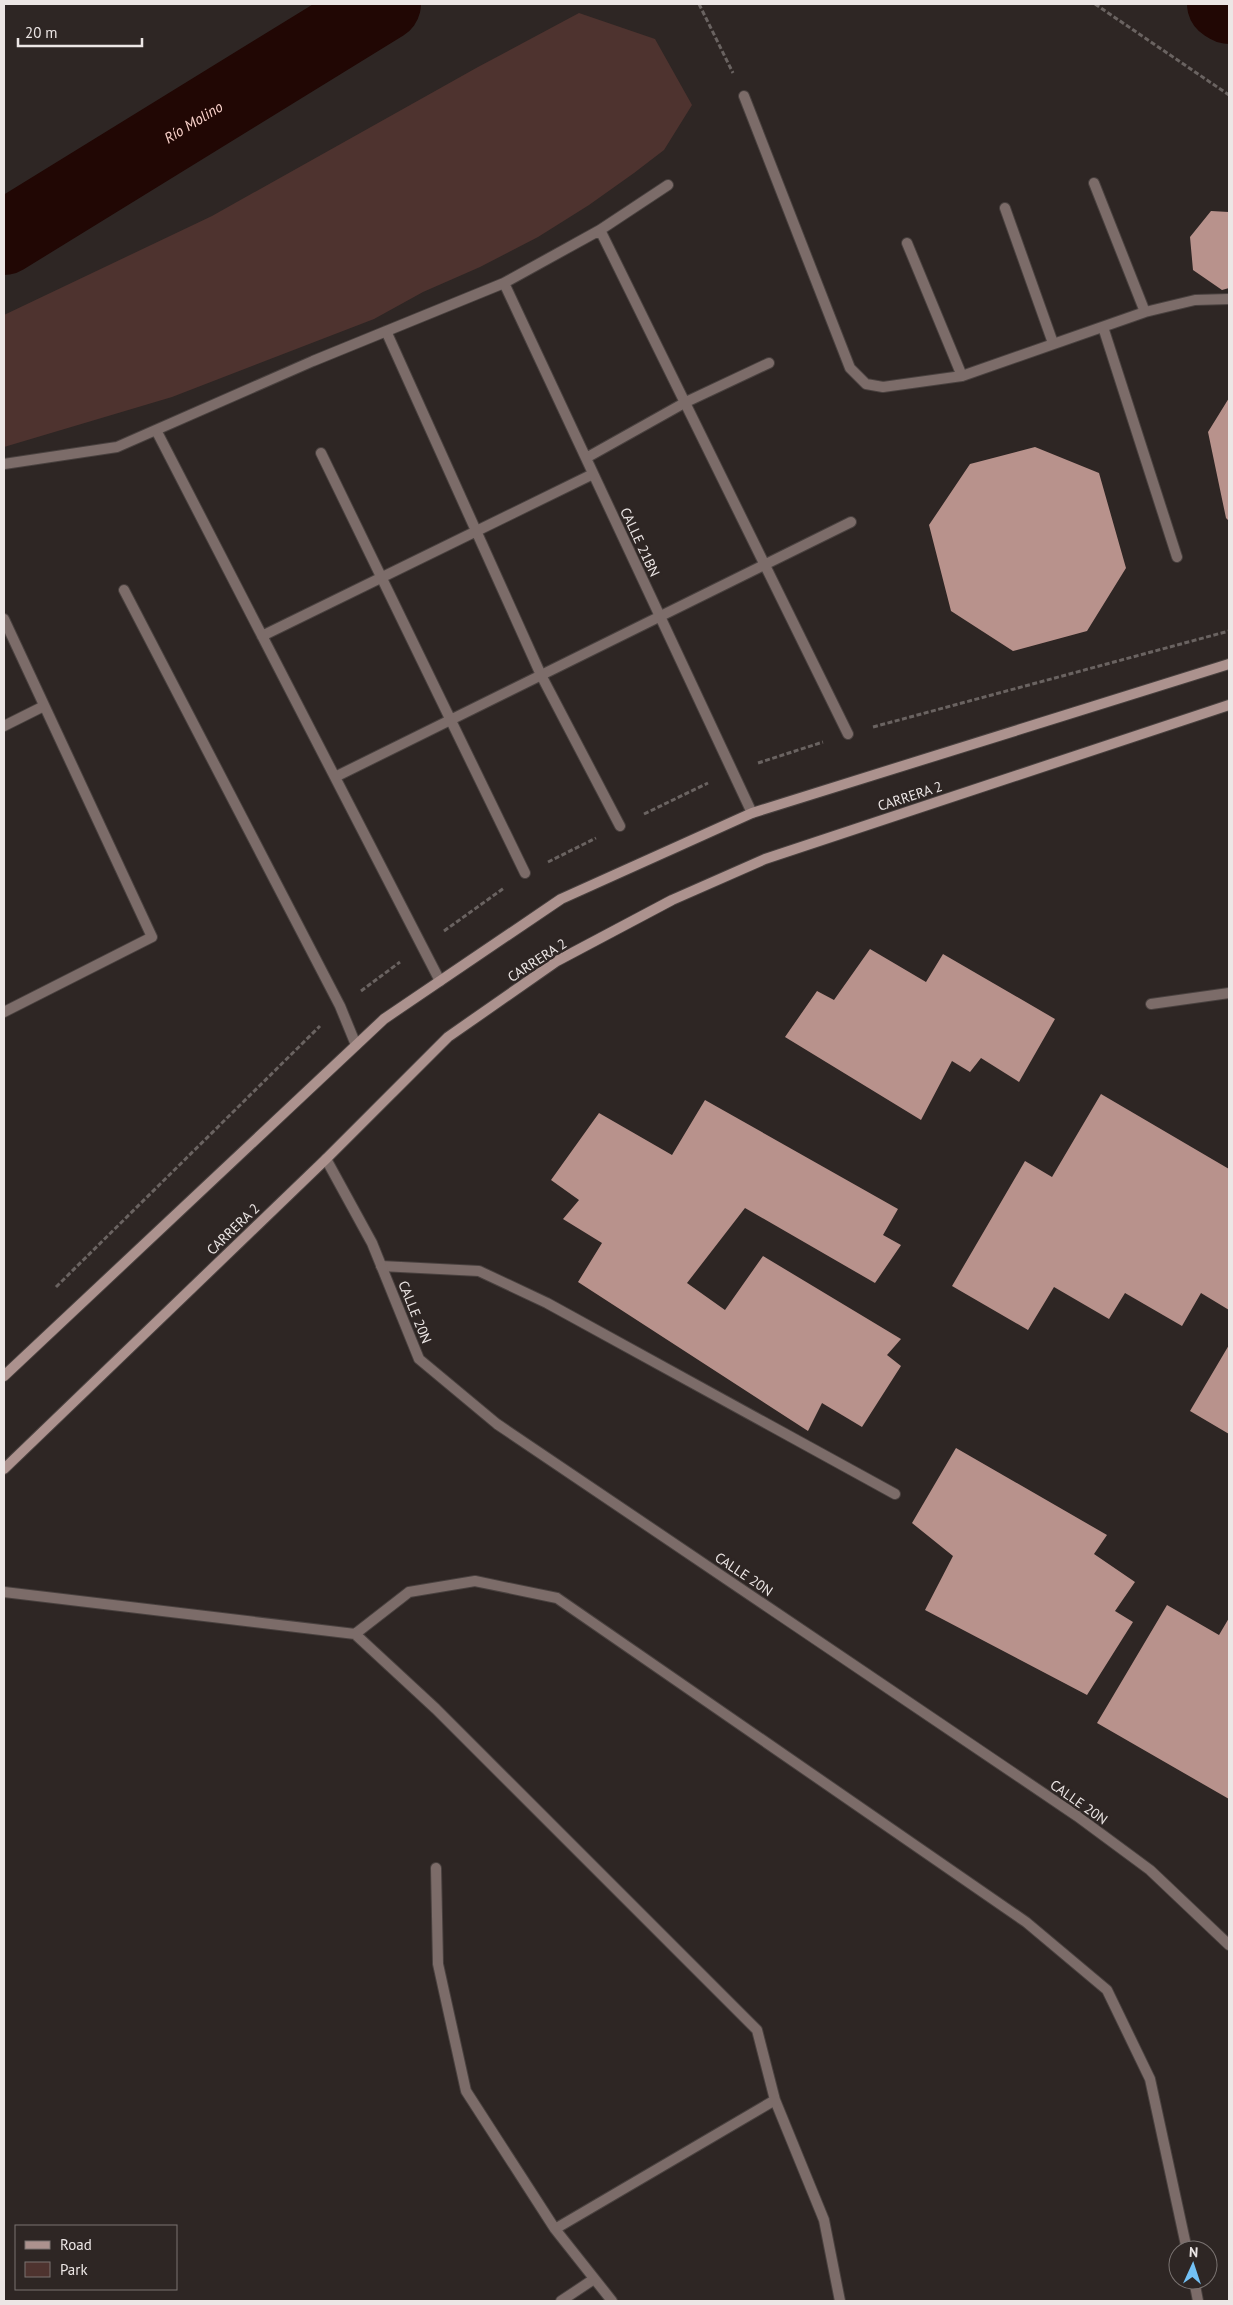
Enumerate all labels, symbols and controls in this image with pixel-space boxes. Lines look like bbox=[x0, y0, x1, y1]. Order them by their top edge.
scale bar bbox=[18, 15, 141, 47]
text: 20 m bbox=[25, 23, 58, 42]
water label: Río Molino bbox=[160, 96, 226, 147]
street label: CALLE 21BN bbox=[616, 504, 664, 580]
street label: CARRERA 2 bbox=[875, 777, 945, 815]
street label: CARRERA 2 bbox=[504, 934, 570, 986]
street label: CARRERA 2 bbox=[203, 1199, 263, 1259]
street label: CALLE 20N bbox=[394, 1278, 436, 1346]
street label: CALLE 20N bbox=[712, 1548, 776, 1600]
street label: CALLE 20N bbox=[1047, 1776, 1111, 1828]
legend bbox=[15, 2225, 178, 2290]
text: Road bbox=[60, 2235, 92, 2254]
north arrow bbox=[1168, 2240, 1218, 2290]
text: N bbox=[1189, 2243, 1199, 2261]
text: Park bbox=[60, 2260, 88, 2279]

